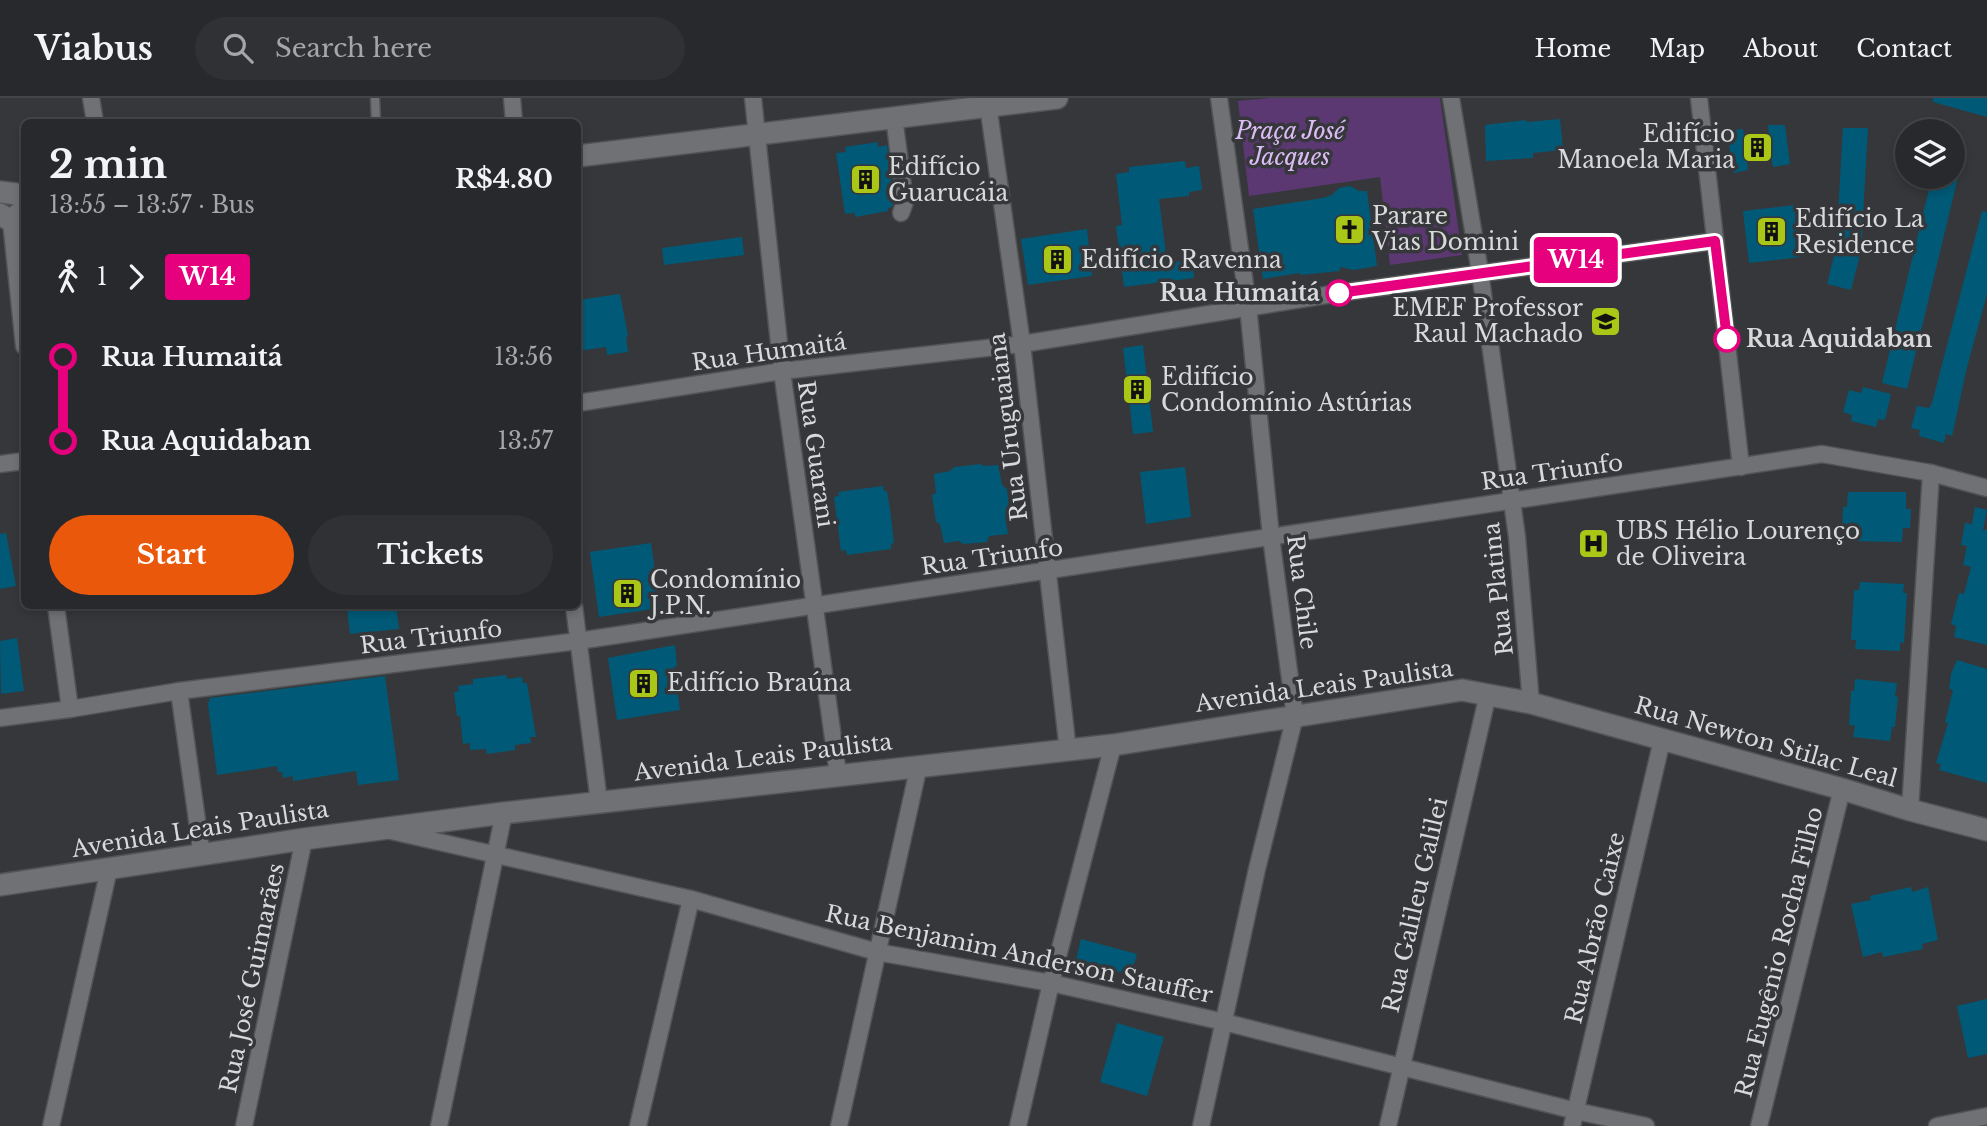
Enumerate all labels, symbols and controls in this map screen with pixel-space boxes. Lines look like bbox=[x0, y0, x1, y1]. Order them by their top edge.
search box bbox=[195, 17, 685, 80]
text: Viabus bbox=[35, 28, 153, 69]
icon: search bbox=[219, 29, 257, 67]
text: Search here bbox=[275, 32, 432, 64]
text: Home bbox=[1535, 34, 1611, 63]
text: Map bbox=[1649, 34, 1705, 63]
text: About bbox=[1743, 34, 1818, 63]
text: Contact bbox=[1856, 34, 1952, 63]
park label: Praça José Jacques bbox=[1234, 117, 1346, 171]
map controls bbox=[1895, 119, 1965, 189]
button: layers bbox=[1895, 119, 1965, 189]
place label: Edifício Manoela Maria bbox=[1557, 120, 1735, 174]
building icon: Edifício Manoela Maria bbox=[1741, 130, 1775, 164]
text: 2 min bbox=[49, 141, 167, 188]
place label: Edifício Guarucáia bbox=[888, 153, 1008, 207]
text: R$4.80 bbox=[455, 163, 553, 195]
building icon: Edifício Guarucáia bbox=[848, 163, 882, 197]
text: 13:55 – 13:57 · Bus bbox=[49, 191, 255, 219]
place label: Parare Vias Domini bbox=[1371, 202, 1519, 256]
place label: Edifício La Residence bbox=[1795, 205, 1924, 259]
church icon: Parare Vias Domini bbox=[1332, 212, 1366, 246]
building icon: Edifício La Residence bbox=[1755, 215, 1789, 249]
line badge: W14 bbox=[1536, 237, 1616, 283]
building icon: Edifício Ravenna bbox=[1041, 243, 1075, 277]
text: W14 bbox=[1548, 245, 1604, 274]
place label: Edifício Ravenna bbox=[1081, 246, 1282, 274]
icon: walk bbox=[49, 258, 87, 296]
icon: forward bbox=[117, 258, 155, 296]
text: W14 bbox=[179, 262, 236, 291]
text: 1 bbox=[97, 263, 107, 291]
place label: Rua Humaitá bbox=[1159, 279, 1320, 307]
marker: Rua Humaitá bbox=[1326, 280, 1352, 306]
place label: EMEF Professor Raul Machado bbox=[1392, 294, 1583, 348]
school or university icon: EMEF Professor Raul Machado bbox=[1589, 304, 1623, 338]
place label: Rua Aquidaban bbox=[1746, 325, 1932, 353]
marker: Rua Aquidaban bbox=[1714, 326, 1740, 352]
street label: Rua Humaitá bbox=[690, 327, 848, 377]
street label: Rua Uruguaiana bbox=[983, 331, 1033, 523]
text: Rua Humaitá bbox=[101, 341, 283, 373]
text: 13:56 bbox=[494, 343, 553, 371]
place label: Edifício Condomínio Astúrias bbox=[1161, 363, 1412, 417]
building icon: Edifício Condomínio Astúrias bbox=[1121, 373, 1155, 407]
street label: Rua Guarani bbox=[792, 379, 840, 529]
text: Rua Aquidaban bbox=[101, 425, 311, 457]
text: 13:57 bbox=[497, 427, 553, 455]
street label: Rua Triunfo bbox=[1479, 448, 1625, 496]
button: Start bbox=[49, 515, 294, 595]
button: Tickets bbox=[308, 515, 553, 595]
place label: UBS Hélio Lourenço de Oliveira bbox=[1616, 517, 1860, 571]
street label: Rua Platina bbox=[1477, 521, 1519, 657]
hospital icon: UBS Hélio Lourenço de Oliveira bbox=[1576, 527, 1610, 561]
street label: Rua Triunfo bbox=[919, 533, 1065, 581]
street label: Rua Chile bbox=[1281, 533, 1323, 651]
place label: Condomínio J.P.N. bbox=[647, 566, 801, 620]
building icon: Condomínio J.P.N. bbox=[610, 576, 644, 610]
street label: Rua Triunfo bbox=[358, 614, 504, 660]
street label: Avenida Leais Paulista bbox=[1192, 654, 1455, 718]
building icon: Edifício Braúna bbox=[627, 666, 661, 700]
place label: Edifício Braúna bbox=[667, 669, 852, 697]
street label: Rua Newton Stilac Leal bbox=[1631, 691, 1901, 793]
street label: Avenida Leais Paulista bbox=[631, 727, 894, 787]
street label: Avenida Leais Paulista bbox=[68, 795, 331, 863]
street label: Rua Galileu Galilei bbox=[1377, 795, 1453, 1015]
street label: Rua Eugênio Rocha Filho bbox=[1729, 804, 1829, 1100]
street label: Rua Abrão Caixe bbox=[1559, 830, 1631, 1026]
street label: Rua José Guimarães bbox=[214, 860, 290, 1096]
street label: Rua Benjamim Anderson Stauffer bbox=[823, 899, 1215, 1009]

